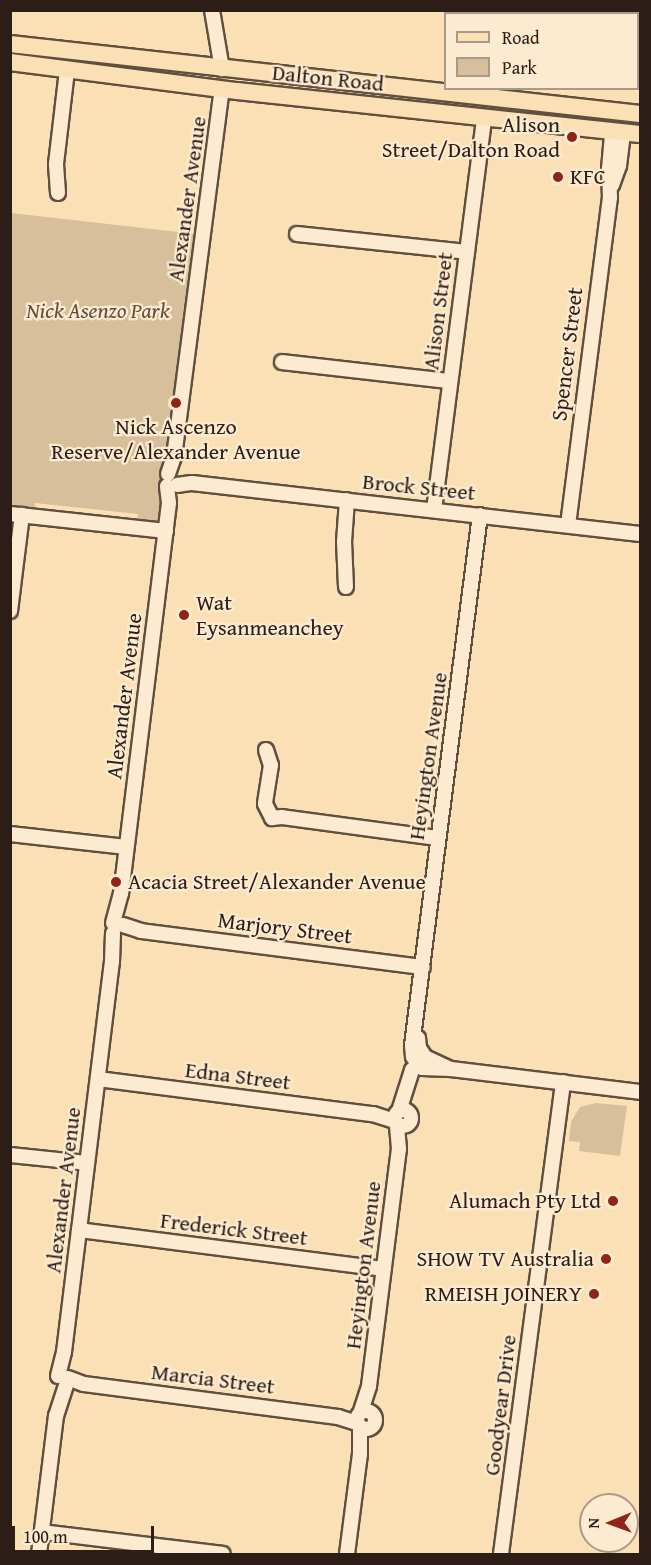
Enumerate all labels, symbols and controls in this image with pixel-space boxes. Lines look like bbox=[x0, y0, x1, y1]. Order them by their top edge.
legend bbox=[444, 12, 639, 90]
text: Road bbox=[502, 24, 540, 51]
text: Park bbox=[502, 54, 537, 81]
street label: Dalton Road bbox=[271, 59, 385, 97]
place label: Alison Street/Dalton Road bbox=[382, 111, 560, 162]
street label: Alexander Avenue bbox=[162, 114, 212, 284]
marker: Alison Street/Dalton Road bbox=[565, 130, 579, 144]
place label: KFC bbox=[570, 164, 606, 190]
marker: KFC bbox=[551, 170, 565, 184]
street label: Alison Street bbox=[418, 251, 458, 371]
street label: Spencer Street bbox=[546, 285, 588, 423]
park label: Nick Asenzo Park bbox=[26, 298, 170, 324]
marker: Nick Ascenzo Reserve/Alexander Avenue bbox=[169, 396, 183, 410]
place label: Nick Ascenzo Reserve/Alexander Avenue bbox=[51, 413, 301, 464]
street label: Brock Street bbox=[361, 468, 477, 506]
place label: Wat Eysanmeanchey bbox=[196, 589, 344, 640]
marker: Wat Eysanmeanchey bbox=[177, 608, 191, 622]
street label: Alexander Avenue bbox=[101, 611, 147, 781]
street label: Heyington Avenue bbox=[403, 670, 453, 842]
place label: Acacia Street/Alexander Avenue bbox=[128, 869, 426, 895]
marker: Acacia Street/Alexander Avenue bbox=[109, 875, 123, 889]
street label: Marjory Street bbox=[216, 907, 354, 949]
street label: Edna Street bbox=[184, 1056, 292, 1096]
street label: Alexander Avenue bbox=[40, 1105, 86, 1275]
street label: Heyington Avenue bbox=[340, 1179, 386, 1351]
place label: Alumach Pty Ltd bbox=[449, 1188, 601, 1214]
marker: Alumach Pty Ltd bbox=[606, 1194, 620, 1208]
street label: Frederick Street bbox=[159, 1207, 309, 1251]
place label: SHOW TV Australia bbox=[416, 1246, 594, 1272]
marker: SHOW TV Australia bbox=[599, 1252, 613, 1266]
place label: RMEISH JOINERY bbox=[425, 1281, 582, 1307]
marker: RMEISH JOINERY bbox=[587, 1287, 601, 1301]
street label: Goodyear Drive bbox=[478, 1333, 522, 1477]
street label: Marcia Street bbox=[150, 1358, 276, 1400]
north arrow bbox=[579, 1493, 639, 1553]
scale bar bbox=[15, 1514, 158, 1552]
text: N bbox=[581, 1518, 605, 1529]
text: 100 m bbox=[23, 1523, 68, 1550]

